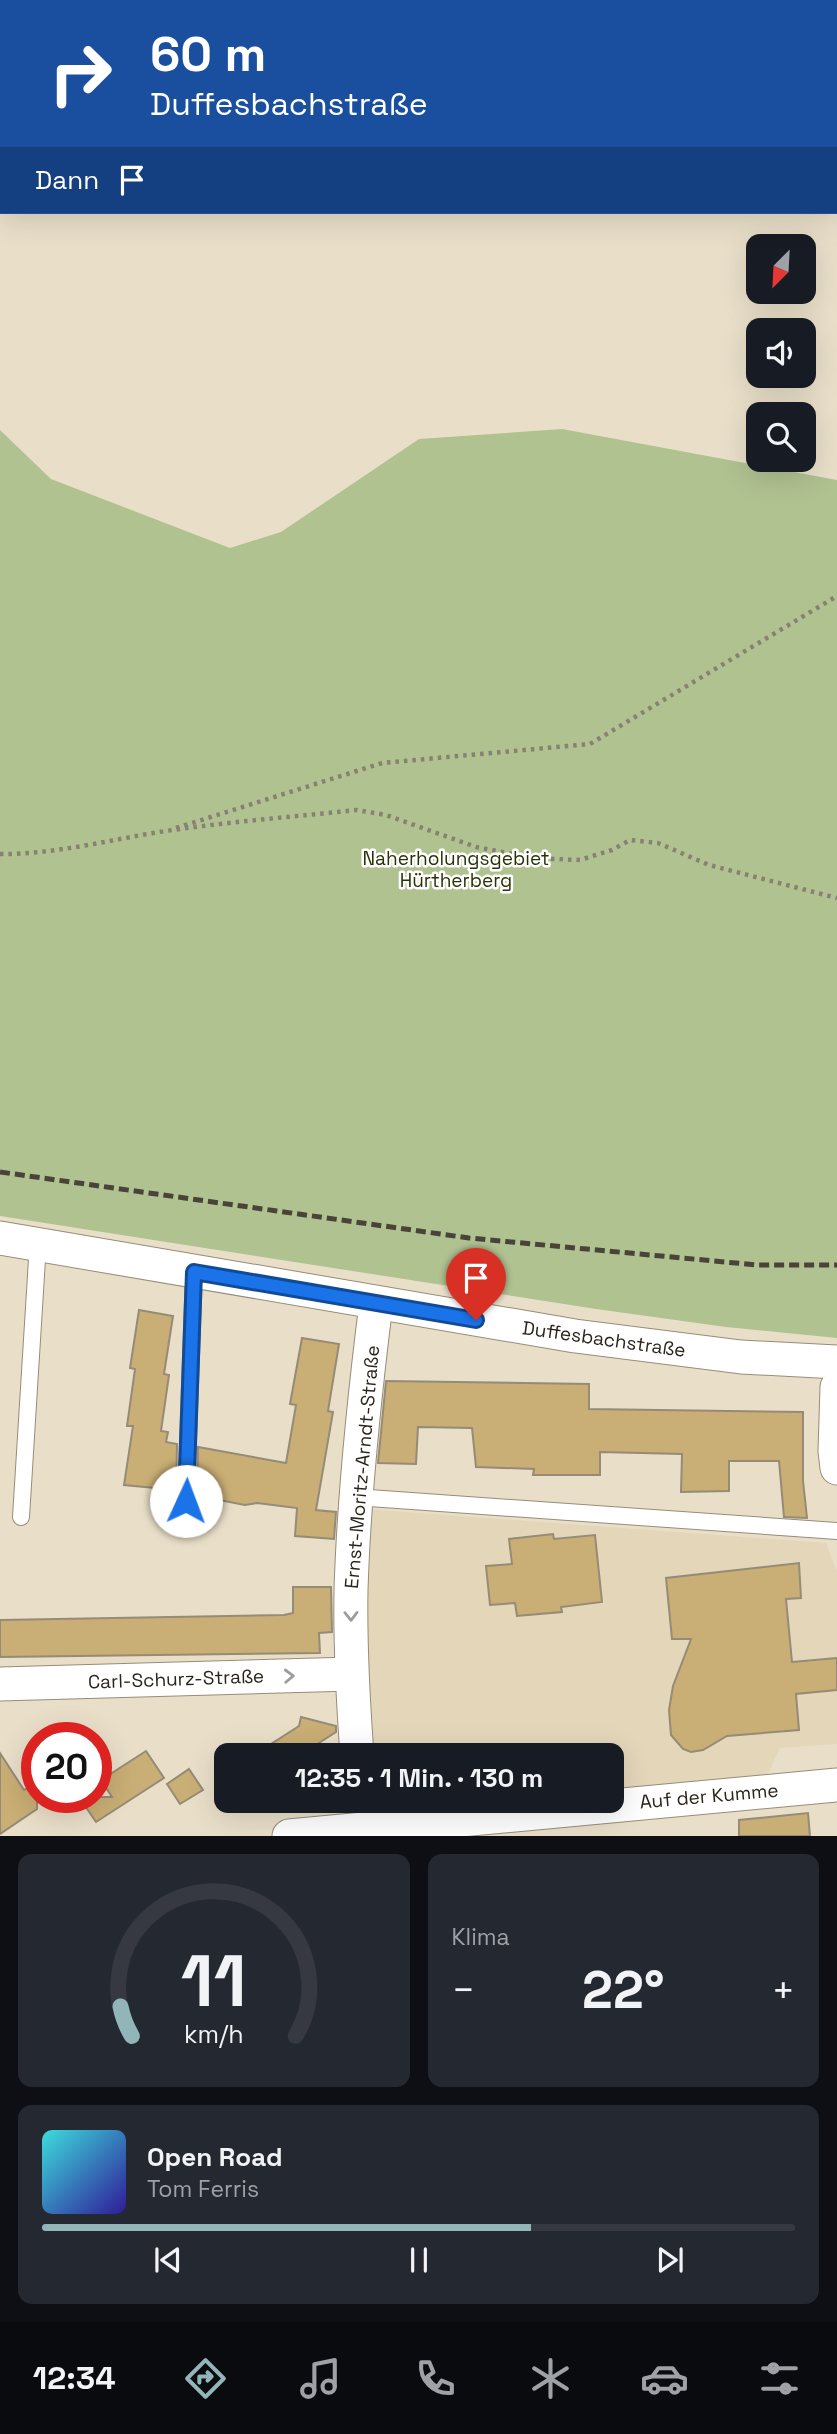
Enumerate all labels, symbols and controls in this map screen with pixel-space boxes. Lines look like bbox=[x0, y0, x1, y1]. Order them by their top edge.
text: 60 m bbox=[150, 23, 266, 85]
icon: right bbox=[35, 28, 126, 119]
text: Duffesbachstraße bbox=[150, 84, 428, 124]
icon: arrive bbox=[113, 161, 151, 199]
text: Dann bbox=[35, 163, 99, 197]
north arrow bbox=[746, 234, 816, 304]
map controls bbox=[746, 234, 816, 472]
button: sound bbox=[746, 318, 816, 388]
button: search bbox=[746, 402, 816, 472]
park label: Naherholungsgebiet Hürtherberg bbox=[362, 846, 550, 893]
pin bbox=[446, 1248, 506, 1320]
icon: arrive bbox=[457, 1259, 495, 1297]
street label: Duffesbachstraße bbox=[521, 1315, 687, 1363]
street label: Ernst-Moritz-Arndt-Straße bbox=[339, 1344, 385, 1590]
position arrow bbox=[149, 1464, 223, 1538]
one-way arrow bbox=[343, 1611, 359, 1622]
street label: Carl-Schurz-Straße bbox=[87, 1663, 265, 1695]
one-way arrow bbox=[284, 1668, 294, 1684]
speed limit sign: 20 bbox=[21, 1722, 112, 1813]
text: 12:35 · 1 Min. · 130 m bbox=[295, 1761, 543, 1795]
street label: Auf der Kumme bbox=[638, 1777, 780, 1815]
text: Klima bbox=[452, 1922, 510, 1952]
text: 11 bbox=[181, 1935, 247, 2028]
text: 22° bbox=[582, 1957, 664, 2023]
text: − bbox=[452, 1966, 475, 2014]
text: + bbox=[771, 1966, 795, 2014]
text: km/h bbox=[184, 2018, 244, 2050]
text: Open Road bbox=[147, 2140, 283, 2174]
text: Tom Ferris bbox=[147, 2174, 259, 2204]
icon: previous bbox=[149, 2241, 187, 2279]
icon: pause bbox=[400, 2241, 438, 2279]
icon: next bbox=[651, 2241, 689, 2279]
icon: directions bbox=[181, 2354, 230, 2403]
icon: music bbox=[296, 2354, 345, 2403]
icon: phone bbox=[411, 2354, 460, 2403]
icon: climate bbox=[526, 2354, 575, 2403]
icon: car bbox=[640, 2354, 689, 2403]
icon: filters bbox=[755, 2354, 804, 2403]
text: 12:34 bbox=[33, 2358, 116, 2398]

